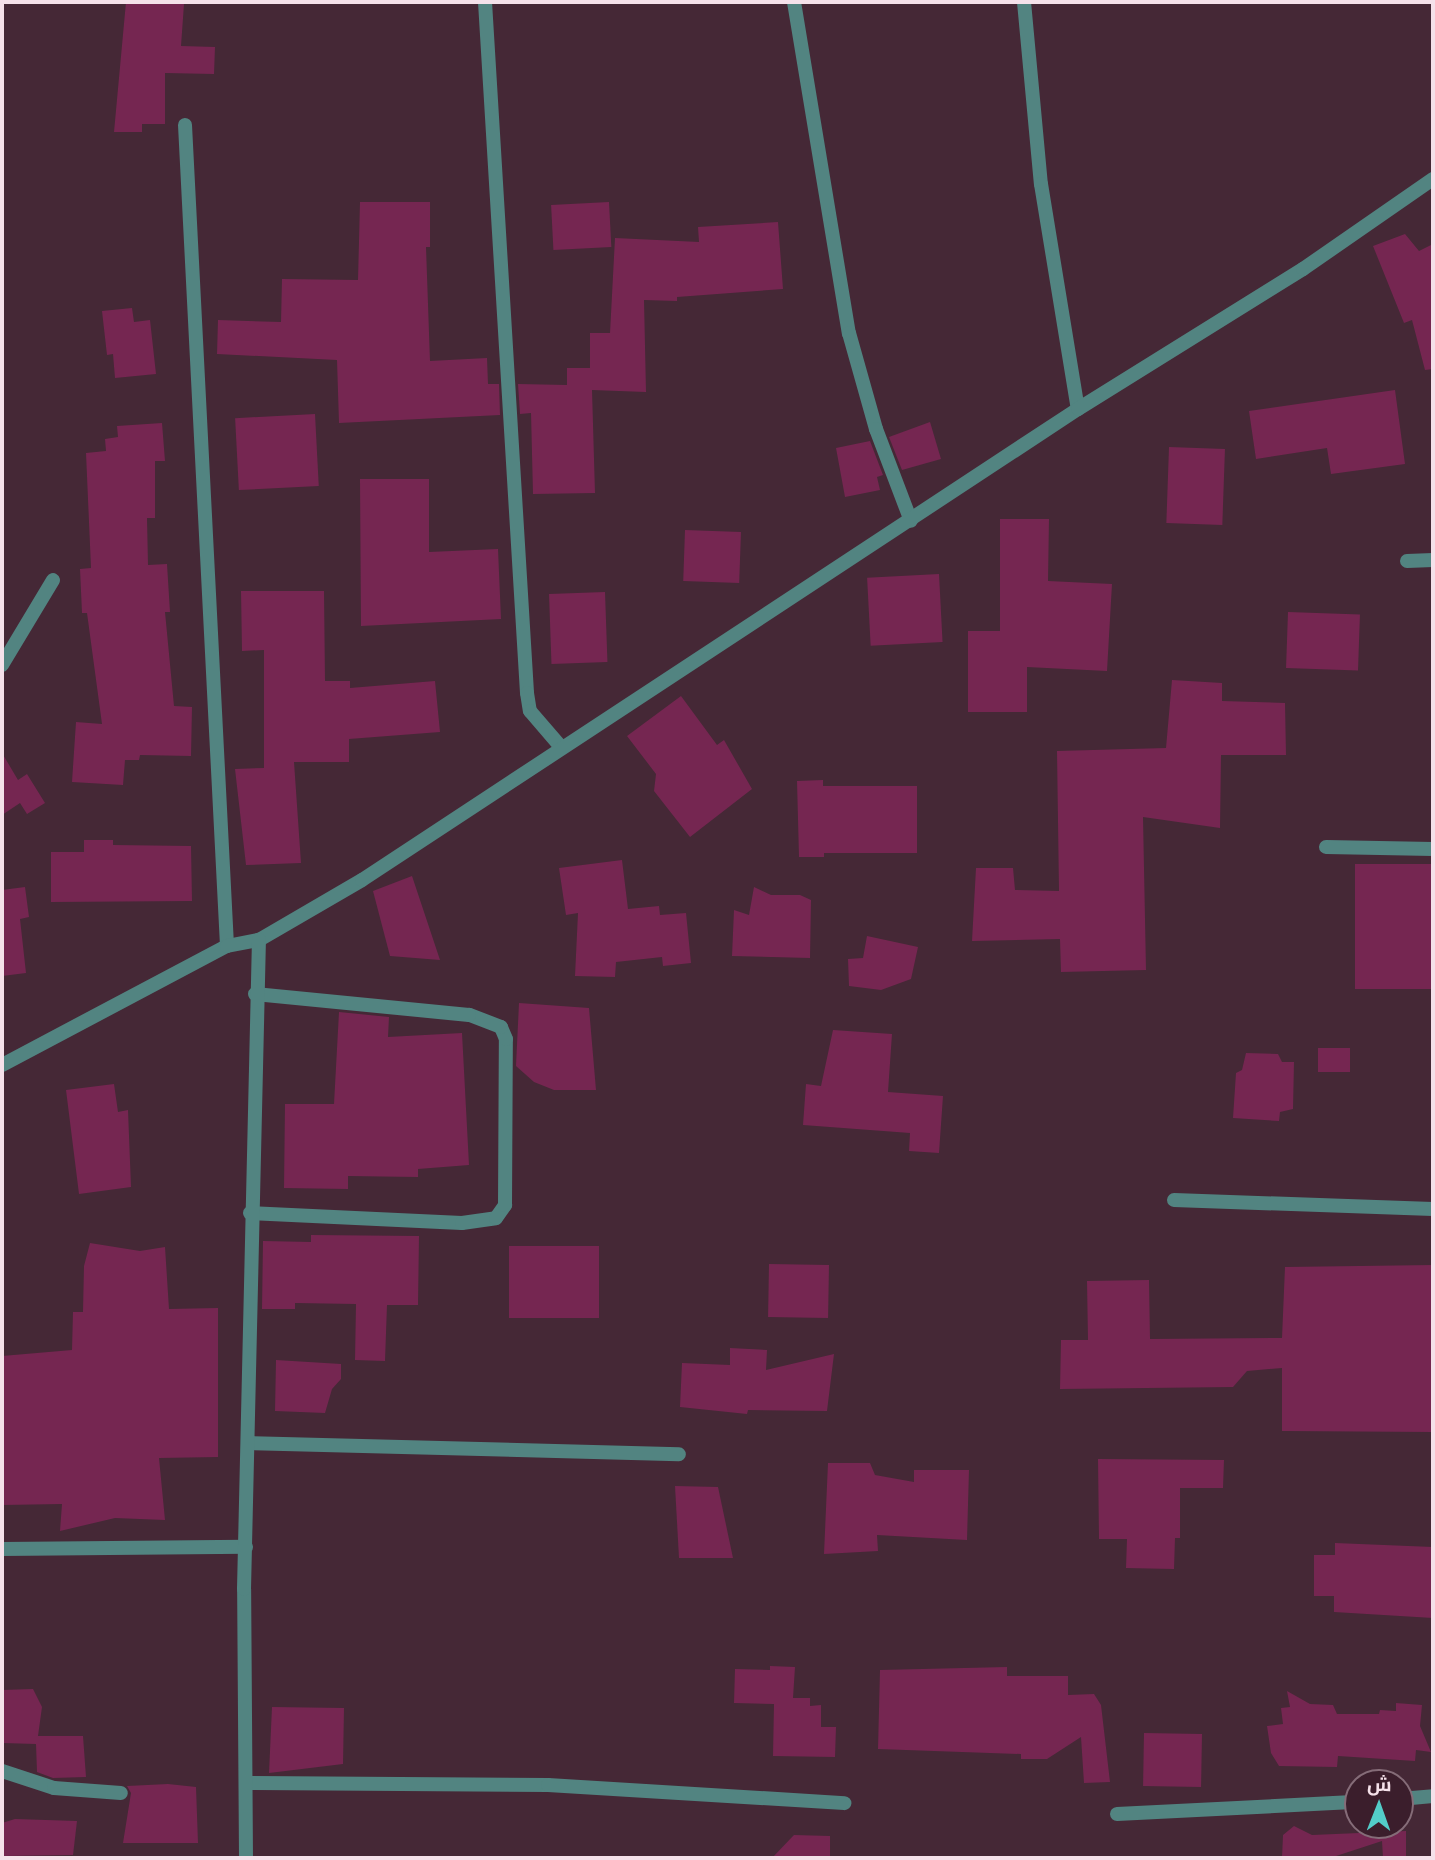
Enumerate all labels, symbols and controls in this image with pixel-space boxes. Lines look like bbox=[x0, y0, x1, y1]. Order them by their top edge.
north arrow bbox=[1344, 1769, 1414, 1839]
text: ش bbox=[1367, 1773, 1392, 1796]

